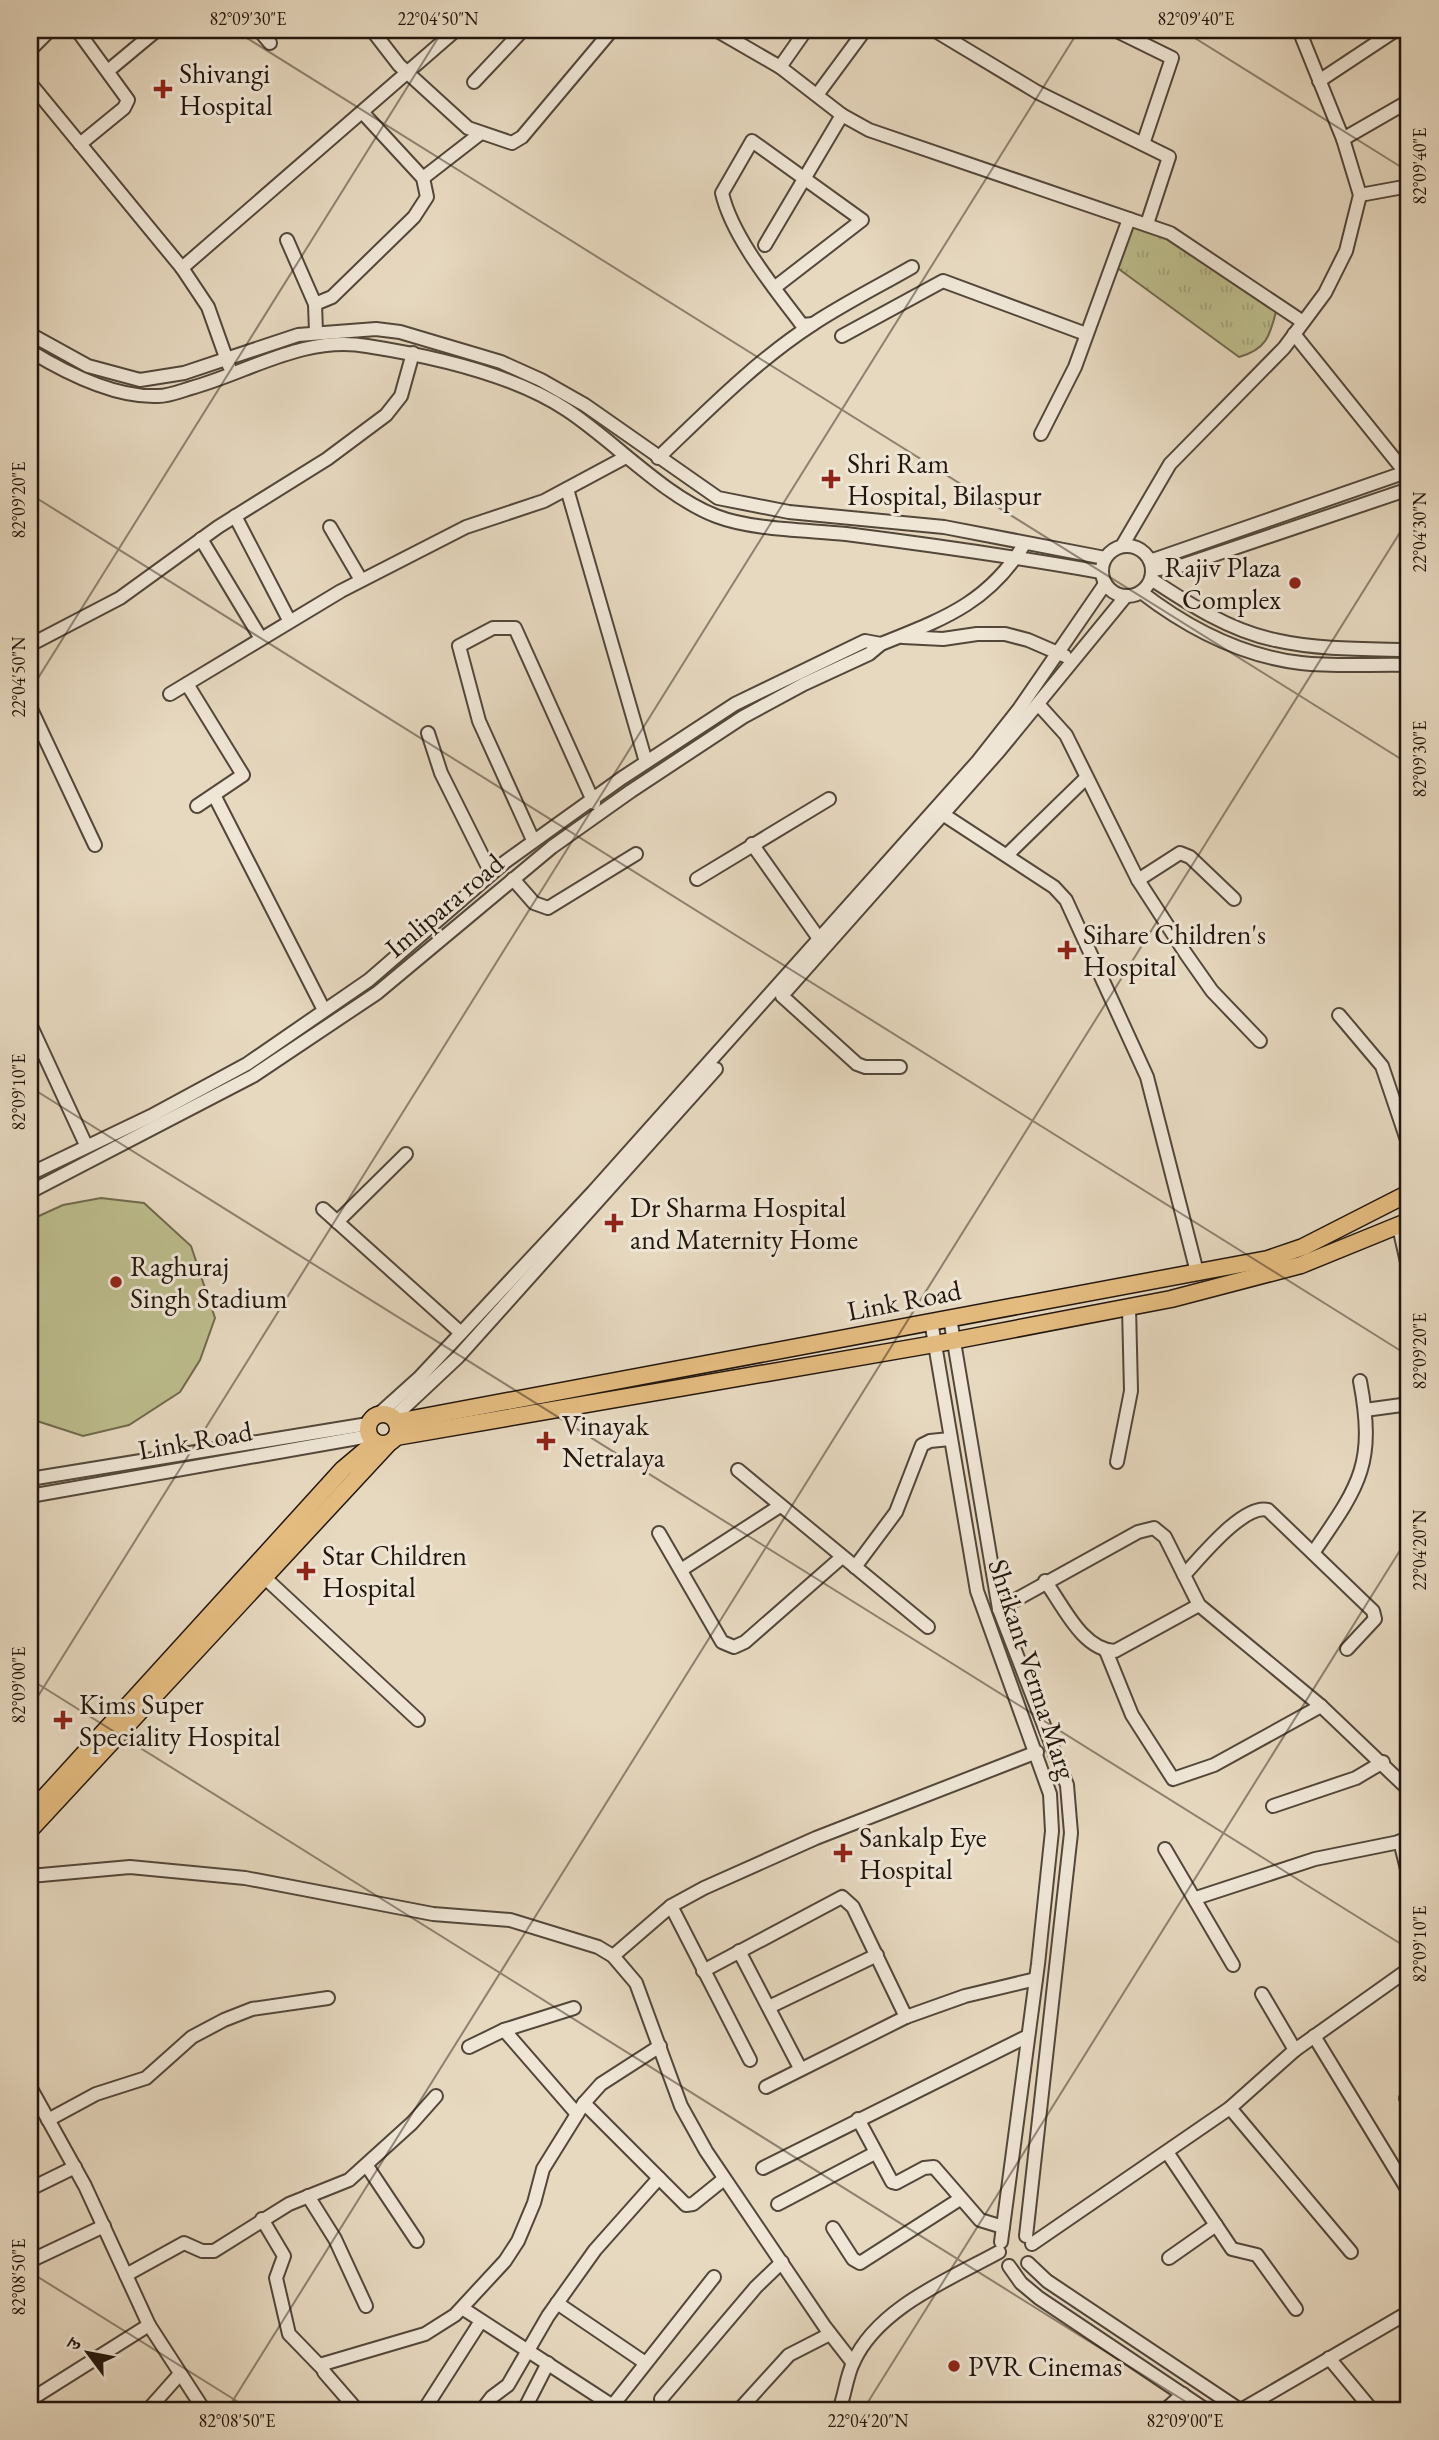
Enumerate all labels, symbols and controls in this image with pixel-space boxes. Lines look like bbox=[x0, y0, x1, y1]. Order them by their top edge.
text: 82°09'30"E bbox=[210, 7, 286, 30]
text: 22°04'50"N bbox=[398, 7, 479, 30]
text: 82°09'40"E bbox=[1158, 7, 1234, 30]
place label: Shivangi Hospital bbox=[179, 55, 273, 123]
marker: Shivangi Hospital bbox=[153, 79, 173, 99]
text: 82°09'40"E bbox=[1408, 128, 1431, 204]
place label: Shri Ram Hospital, Bilaspur bbox=[847, 445, 1042, 513]
text: 82°09'20"E bbox=[7, 462, 30, 538]
marker: Shri Ram Hospital, Bilaspur bbox=[821, 469, 841, 489]
text: 22°04'30"N bbox=[1408, 491, 1431, 572]
place label: Rajiv Plaza Complex bbox=[1165, 549, 1282, 617]
marker: Rajiv Plaza Complex bbox=[1287, 575, 1303, 591]
text: 22°04'50"N bbox=[7, 636, 30, 717]
text: 82°09'30"E bbox=[1408, 721, 1431, 797]
street label: Imlipara road bbox=[377, 844, 511, 965]
place label: Sihare Children's Hospital bbox=[1083, 916, 1266, 984]
marker: Sihare Children's Hospital bbox=[1057, 940, 1077, 960]
text: 82°09'10"E bbox=[7, 1054, 30, 1130]
place label: Dr Sharma Hospital and Maternity Home bbox=[630, 1189, 858, 1257]
marker: Dr Sharma Hospital and Maternity Home bbox=[604, 1213, 624, 1233]
place label: Raghuraj Singh Stadium bbox=[130, 1248, 288, 1316]
street label: Link Road bbox=[844, 1271, 965, 1329]
marker: Raghuraj Singh Stadium bbox=[108, 1274, 124, 1290]
text: 82°09'20"E bbox=[1408, 1313, 1431, 1389]
place label: Vinayak Netralaya bbox=[562, 1407, 666, 1475]
street label: Link Road bbox=[135, 1412, 256, 1468]
marker: Vinayak Netralaya bbox=[536, 1431, 556, 1451]
text: 22°04'20"N bbox=[1408, 1509, 1431, 1590]
place label: Star Children Hospital bbox=[322, 1537, 467, 1605]
street label: Shrikant Verma Marg bbox=[980, 1554, 1086, 1784]
marker: Star Children Hospital bbox=[296, 1561, 316, 1581]
text: 82°09'00"E bbox=[7, 1647, 30, 1723]
place label: Kims Super Speciality Hospital bbox=[79, 1686, 281, 1754]
marker: Kims Super Speciality Hospital bbox=[53, 1710, 73, 1730]
place label: Sankalp Eye Hospital bbox=[859, 1819, 987, 1887]
marker: Sankalp Eye Hospital bbox=[833, 1843, 853, 1863]
text: 82°09'10"E bbox=[1408, 1906, 1431, 1982]
text: 82°08'50"E bbox=[7, 2239, 30, 2315]
north arrow bbox=[52, 2318, 122, 2388]
text: उ bbox=[60, 2332, 88, 2357]
place label: PVR Cinemas bbox=[968, 2348, 1122, 2384]
marker: PVR Cinemas bbox=[946, 2358, 962, 2374]
text: 82°08'50"E bbox=[199, 2409, 275, 2432]
text: 22°04'20"N bbox=[828, 2409, 909, 2432]
text: 82°09'00"E bbox=[1147, 2409, 1223, 2432]

